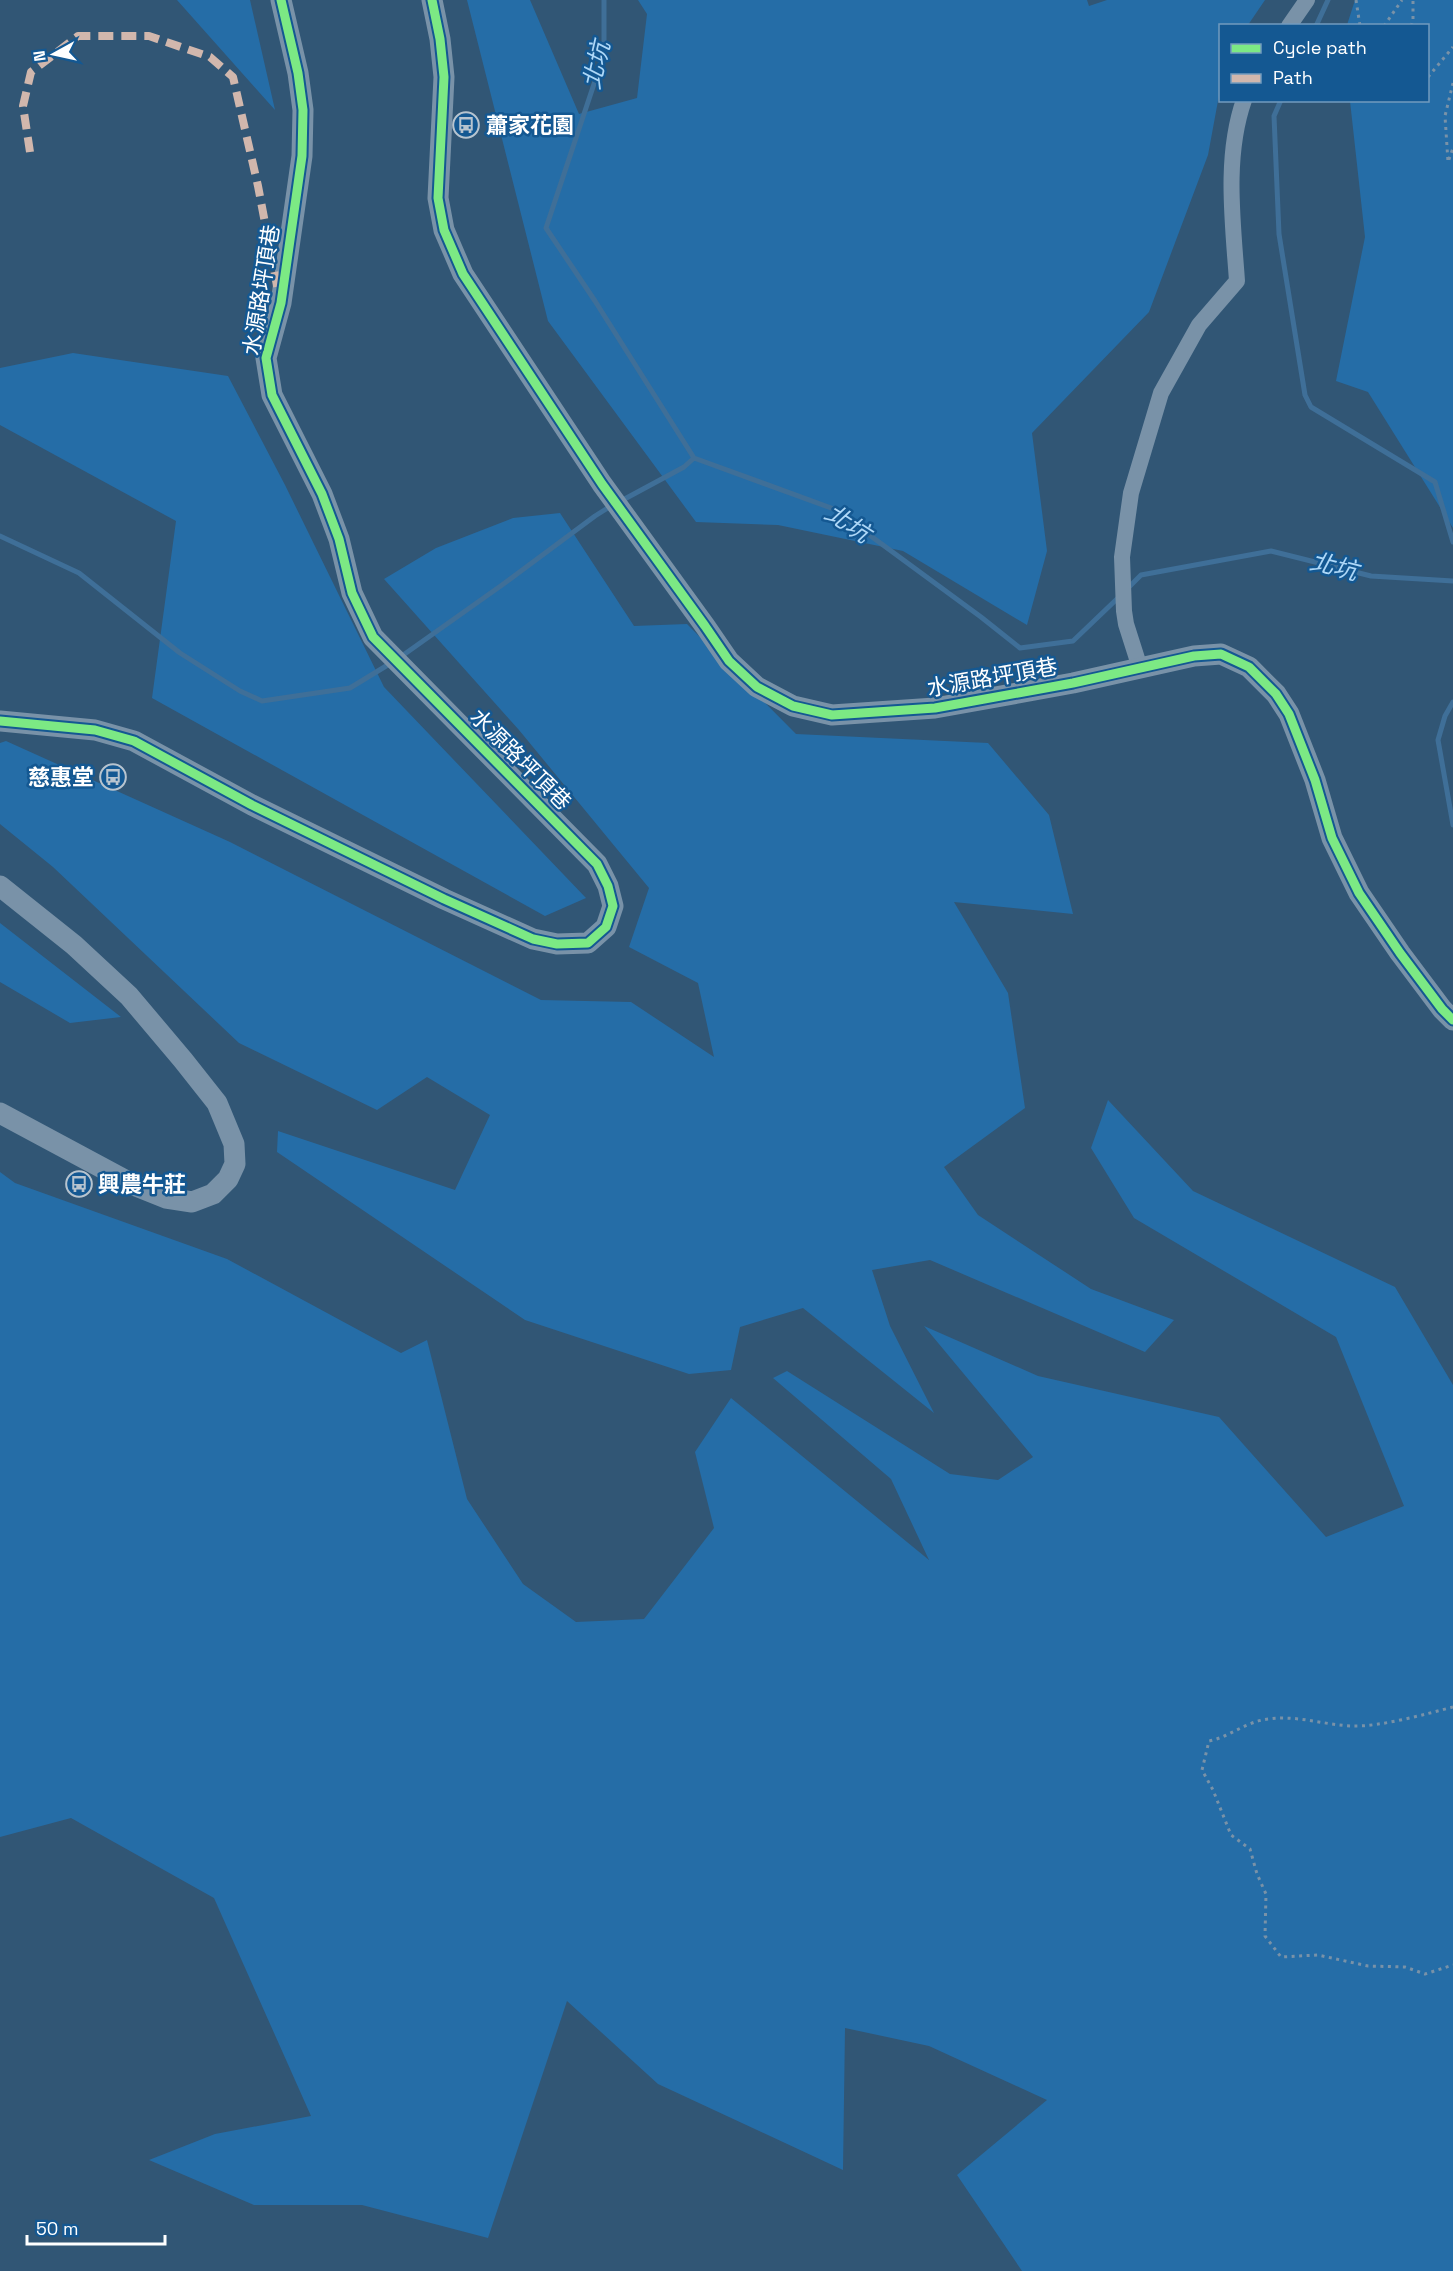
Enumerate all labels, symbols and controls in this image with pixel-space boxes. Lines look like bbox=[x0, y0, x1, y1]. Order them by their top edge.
north arrow bbox=[24, 24, 84, 84]
legend bbox=[1219, 24, 1429, 102]
water label: 北坑 bbox=[575, 35, 617, 92]
text: Cycle path bbox=[1273, 36, 1367, 59]
text: N bbox=[28, 49, 51, 63]
text: Path bbox=[1273, 66, 1313, 89]
bus stop icon: 蕭家花園 bbox=[451, 110, 481, 140]
place label: 蕭家花園 bbox=[486, 111, 574, 139]
street label: 水源路坪頂巷 bbox=[237, 223, 285, 357]
water label: 北坑 bbox=[819, 497, 879, 551]
water label: 北坑 bbox=[1307, 545, 1364, 588]
street label: 水源路坪頂巷 bbox=[925, 652, 1059, 702]
street label: 水源路坪頂巷 bbox=[464, 702, 578, 816]
bus stop icon: 慈惠堂 bbox=[98, 762, 128, 792]
place label: 慈惠堂 bbox=[28, 763, 94, 791]
bus stop icon: 興農牛莊 bbox=[64, 1169, 94, 1199]
place label: 興農牛莊 bbox=[98, 1170, 186, 1198]
scale bar bbox=[27, 2208, 165, 2246]
text: 50 m bbox=[36, 2217, 78, 2240]

